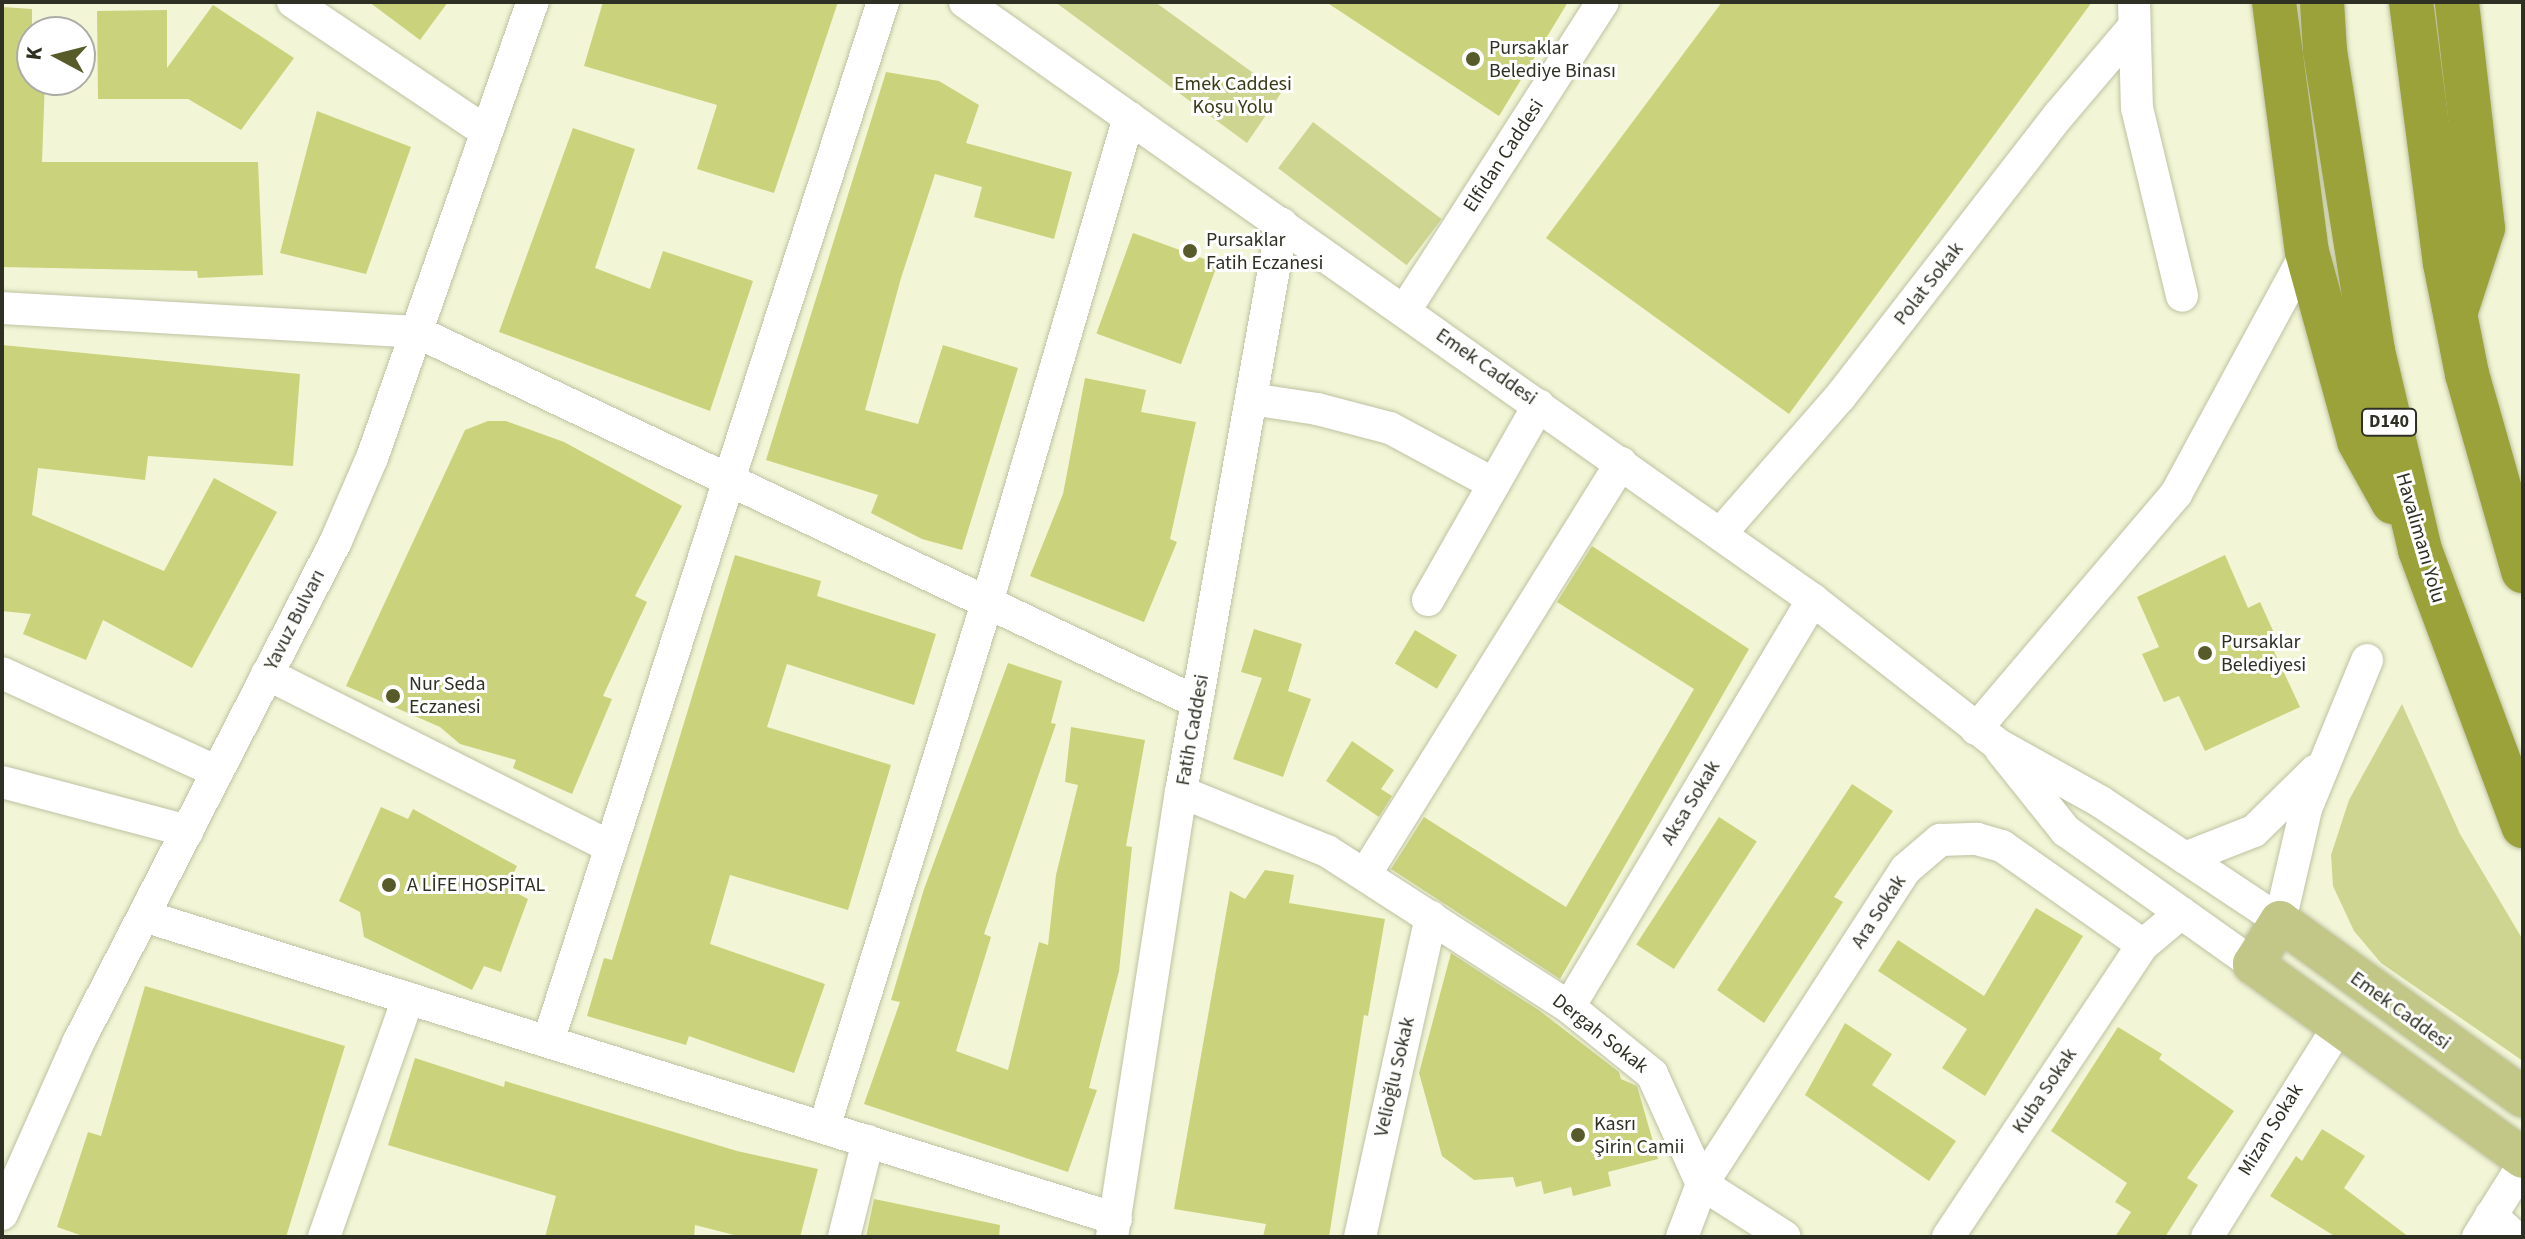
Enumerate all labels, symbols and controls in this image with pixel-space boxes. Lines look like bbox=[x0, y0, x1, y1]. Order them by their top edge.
north arrow bbox=[16, 16, 96, 96]
place label: Pursaklar Belediye Binası bbox=[1489, 36, 1616, 83]
text: K bbox=[17, 45, 51, 62]
marker: Pursaklar Belediye Binası bbox=[1464, 50, 1482, 68]
park label: Emek Caddesi Koşu Yolu bbox=[1174, 72, 1292, 119]
street label: Elfidan Caddesi bbox=[1459, 95, 1549, 217]
place label: Pursaklar Fatih Eczanesi bbox=[1206, 228, 1323, 275]
street label: Polat Sokak bbox=[1889, 238, 1969, 330]
marker: Pursaklar Fatih Eczanesi bbox=[1181, 242, 1199, 260]
street label: Emek Caddesi bbox=[1431, 323, 1541, 411]
road number: D140 bbox=[2361, 408, 2417, 436]
street label: Havalimanı Yolu bbox=[2390, 470, 2450, 606]
street label: Yavuz Bulvarı bbox=[259, 566, 331, 674]
place label: Pursaklar Belediyesi bbox=[2221, 630, 2306, 677]
marker: Pursaklar Belediyesi bbox=[2196, 644, 2214, 662]
place label: Nur Seda Eczanesi bbox=[409, 672, 486, 719]
street label: Fatih Caddesi bbox=[1171, 673, 1215, 787]
marker: Nur Seda Eczanesi bbox=[384, 687, 402, 705]
street label: Aksa Sokak bbox=[1656, 756, 1726, 850]
street label: Ara Sokak bbox=[1846, 871, 1912, 953]
place label: A LİFE HOSPİTAL bbox=[407, 873, 545, 897]
marker: A LİFE HOSPİTAL bbox=[378, 874, 400, 896]
street label: Emek Caddesi bbox=[2345, 967, 2455, 1055]
street label: Dergah Sokak bbox=[1547, 989, 1653, 1079]
street label: Velioğlu Sokak bbox=[1370, 1015, 1420, 1139]
street label: Kuba Sokak bbox=[2008, 1044, 2082, 1138]
street label: Mizan Sokak bbox=[2233, 1080, 2309, 1180]
place label: Kasrı Şirin Camii bbox=[1594, 1112, 1684, 1159]
marker: Kasrı Şirin Camii bbox=[1569, 1126, 1587, 1144]

